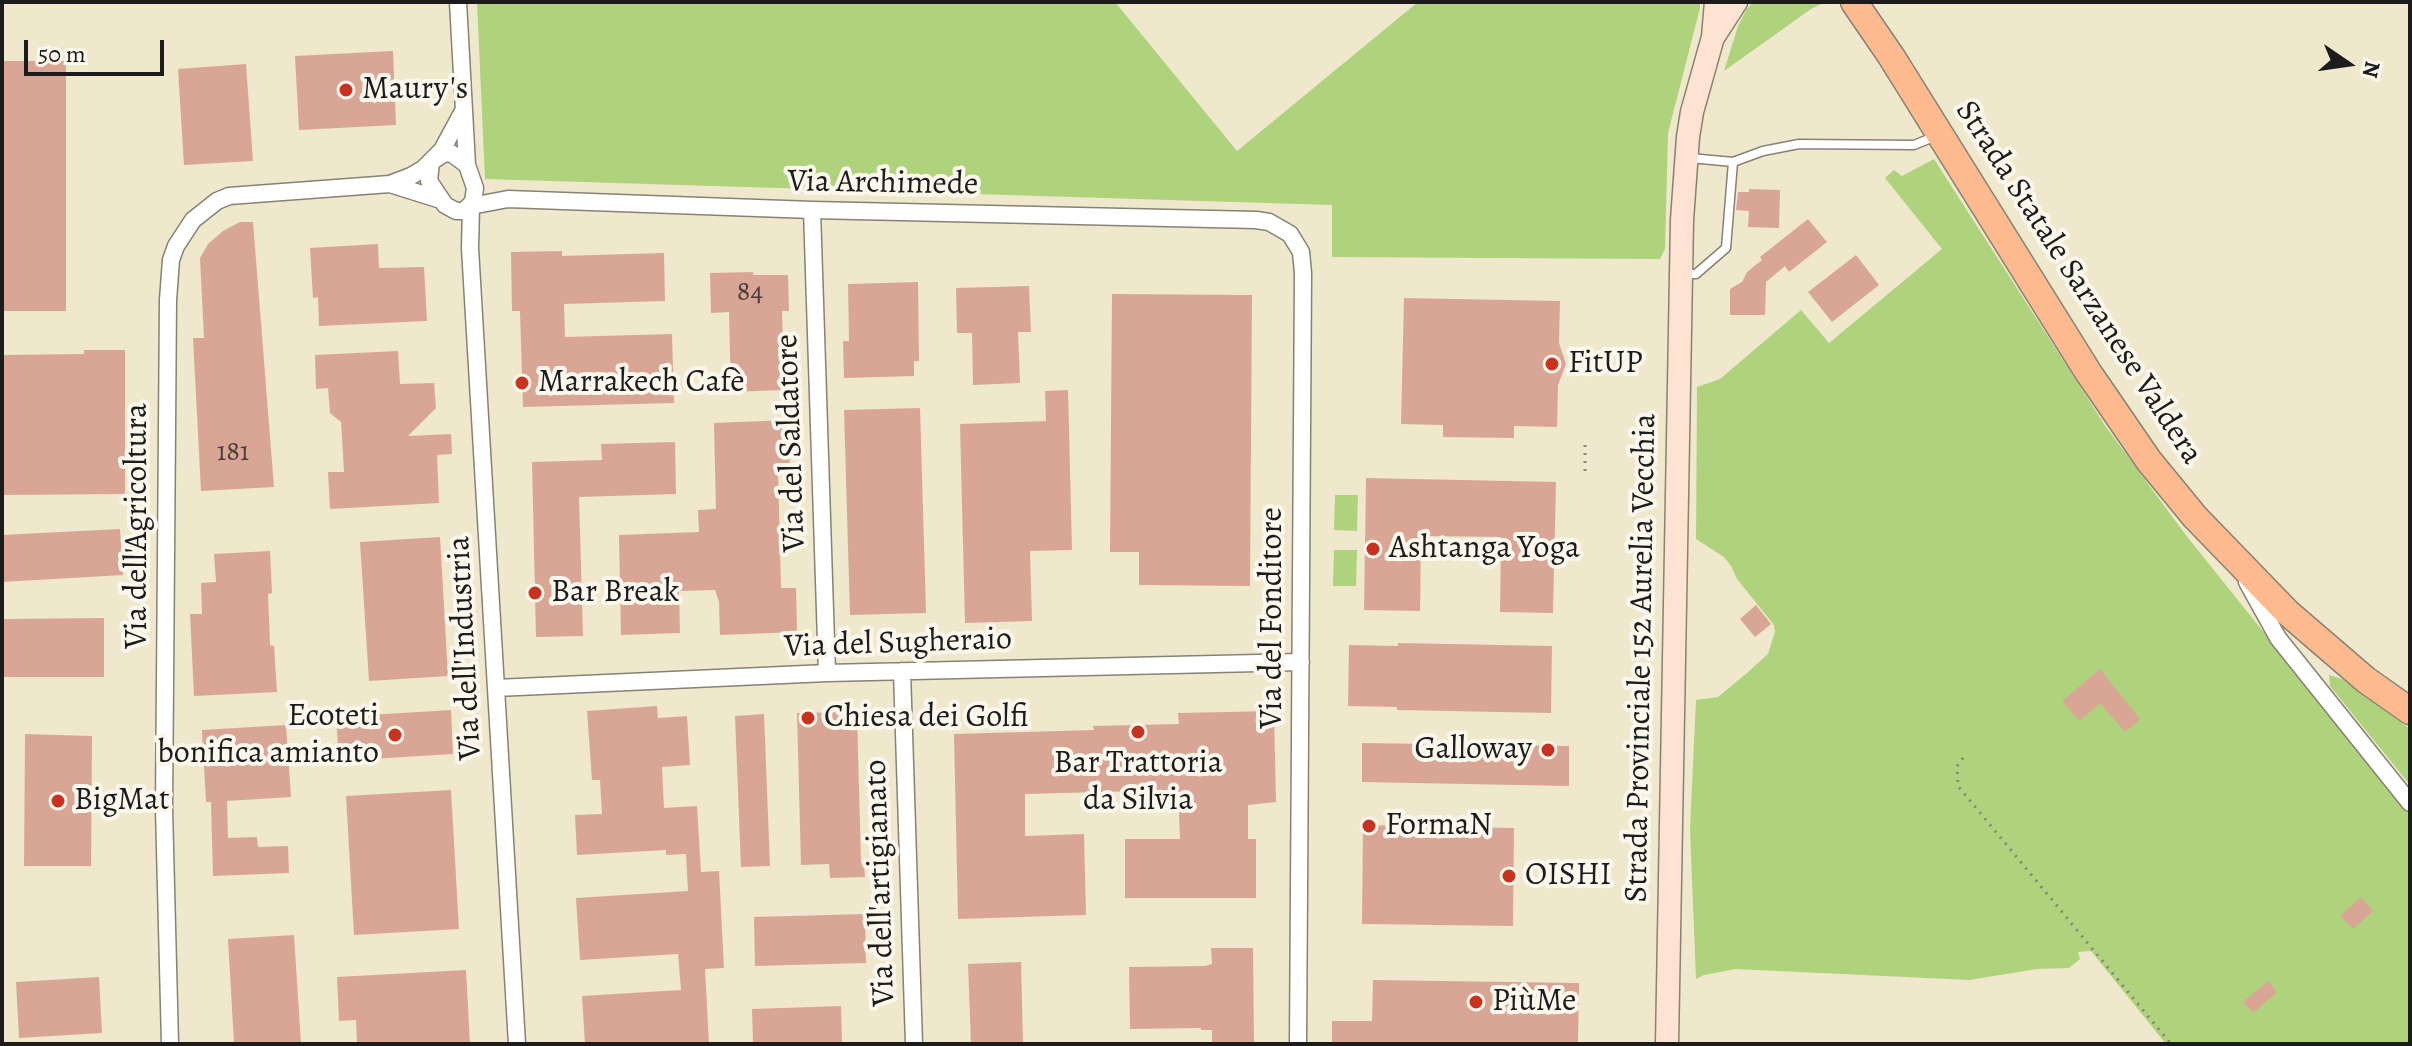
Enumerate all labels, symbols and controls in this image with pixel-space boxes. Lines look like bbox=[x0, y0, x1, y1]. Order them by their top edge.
scale bar bbox=[28, 24, 168, 74]
north arrow bbox=[2308, 24, 2388, 104]
text: 50 m bbox=[38, 38, 86, 70]
text: N bbox=[2355, 58, 2388, 81]
place label: Maury's bbox=[362, 71, 468, 109]
marker: Maury's bbox=[337, 81, 355, 99]
street label: Strada Statale Sarzanese Valdera bbox=[1946, 94, 2210, 472]
street label: Via Archimede bbox=[787, 163, 979, 205]
house number: 84 bbox=[737, 276, 763, 310]
street label: Via del Saldatore bbox=[769, 333, 815, 553]
place label: FitUP bbox=[1568, 345, 1643, 383]
marker: FitUP bbox=[1543, 355, 1561, 373]
place label: Marrakech Cafè bbox=[538, 364, 745, 402]
marker: Marrakech Cafè bbox=[513, 374, 531, 392]
street label: Via dell'Agricoltura bbox=[119, 403, 157, 649]
street label: Strada Provinciale 152 Aurelia Vecchia bbox=[1619, 413, 1665, 903]
house number: 181 bbox=[217, 436, 249, 470]
street label: Via del Fonditore bbox=[1254, 507, 1292, 729]
place label: Ashtanga Yoga bbox=[1389, 530, 1580, 568]
street label: Via dell'Industria bbox=[441, 535, 491, 761]
marker: Ashtanga Yoga bbox=[1364, 540, 1382, 558]
place label: Bar Break bbox=[551, 574, 679, 612]
marker: Bar Break bbox=[526, 584, 544, 602]
street label: Via del Sugheraio bbox=[784, 621, 1012, 667]
place label: Ecoteti bonifica amianto bbox=[157, 698, 379, 773]
place label: Chiesa dei Golfi bbox=[824, 699, 1029, 737]
marker: Chiesa dei Golfi bbox=[799, 709, 817, 727]
marker: Bar Trattoria da Silvia bbox=[1129, 723, 1147, 741]
marker: Ecoteti bonifica amianto bbox=[386, 726, 404, 744]
place label: Galloway bbox=[1414, 731, 1532, 769]
marker: Galloway bbox=[1539, 741, 1557, 759]
place label: Bar Trattoria da Silvia bbox=[1053, 745, 1223, 820]
street label: Via dell'artigianato bbox=[858, 759, 904, 1007]
place label: BigMat bbox=[74, 782, 169, 820]
marker: BigMat bbox=[49, 792, 67, 810]
place label: FormaN bbox=[1385, 807, 1492, 845]
marker: FormaN bbox=[1360, 817, 1378, 835]
place label: OISHI bbox=[1525, 857, 1611, 895]
marker: OISHI bbox=[1500, 867, 1518, 885]
place label: PiùMe bbox=[1492, 983, 1576, 1021]
marker: PiùMe bbox=[1467, 993, 1485, 1011]

